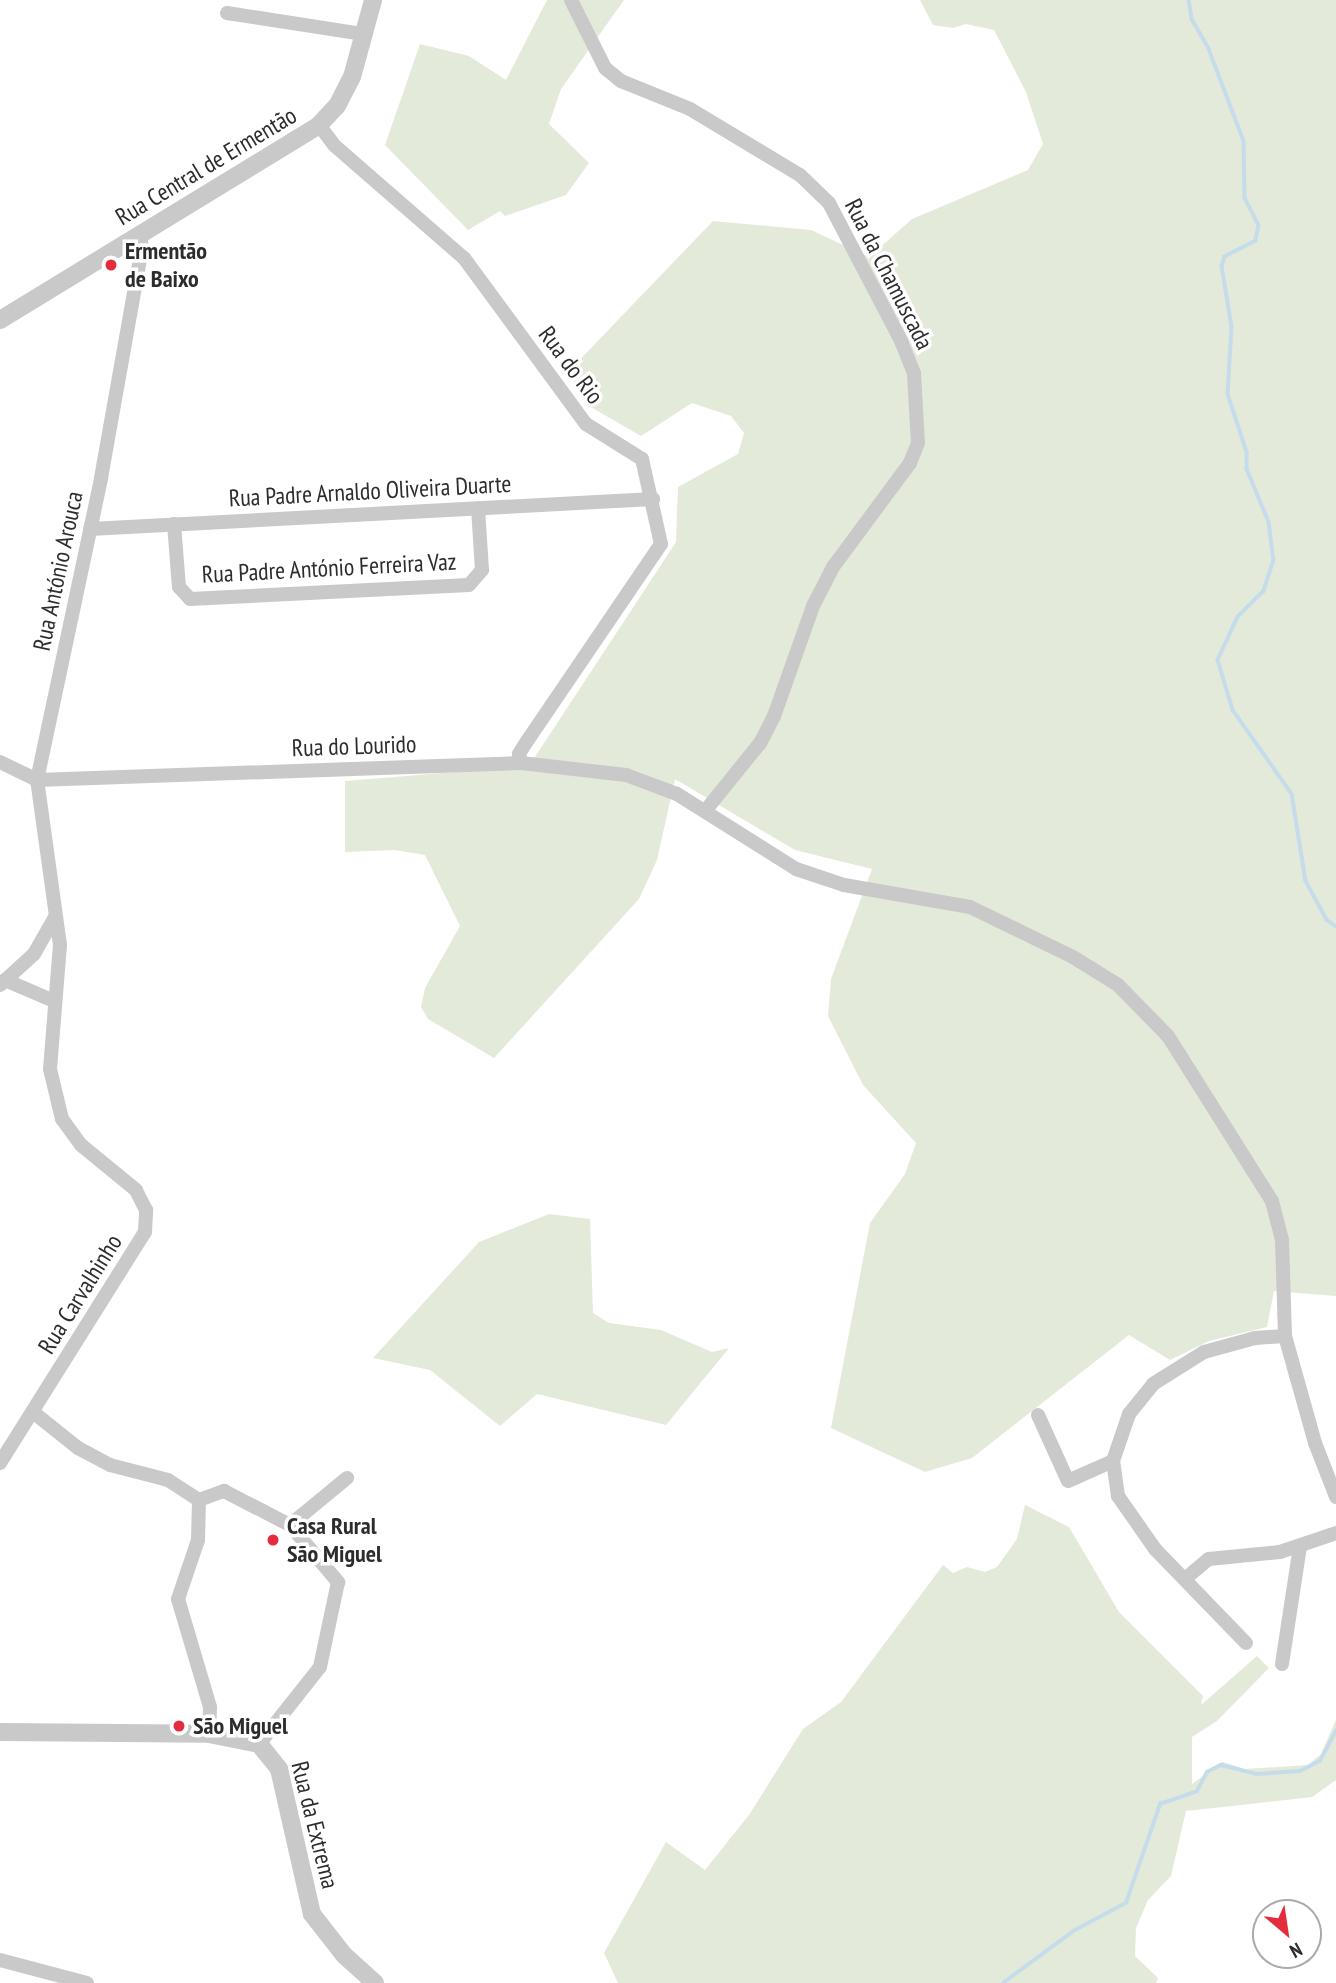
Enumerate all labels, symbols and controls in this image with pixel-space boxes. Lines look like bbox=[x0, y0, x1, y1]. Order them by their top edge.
street label: Rua Central de Ermentão bbox=[110, 101, 302, 231]
street label: Rua da Chamuscada bbox=[839, 194, 939, 354]
place label: Ermentão de Baixo bbox=[125, 237, 207, 293]
marker: Ermentão de Baixo bbox=[103, 257, 119, 273]
street label: Rua do Rio bbox=[533, 321, 609, 409]
street label: Rua Padre Arnaldo Oliveira Duarte bbox=[228, 469, 512, 513]
street label: Rua António Arouca bbox=[27, 488, 89, 654]
street label: Rua Padre António Ferreira Vaz bbox=[200, 547, 458, 589]
street label: Rua do Lourido bbox=[291, 729, 417, 763]
street label: Rua Carvalhinho bbox=[32, 1229, 128, 1359]
place label: Casa Rural São Miguel bbox=[287, 1512, 382, 1568]
marker: Casa Rural São Miguel bbox=[265, 1532, 281, 1548]
place label: São Miguel bbox=[193, 1712, 288, 1740]
marker: São Miguel bbox=[171, 1718, 187, 1734]
street label: Rua da Extrema bbox=[285, 1758, 345, 1892]
north arrow bbox=[1252, 1899, 1322, 1969]
text: N bbox=[1286, 1938, 1307, 1964]

